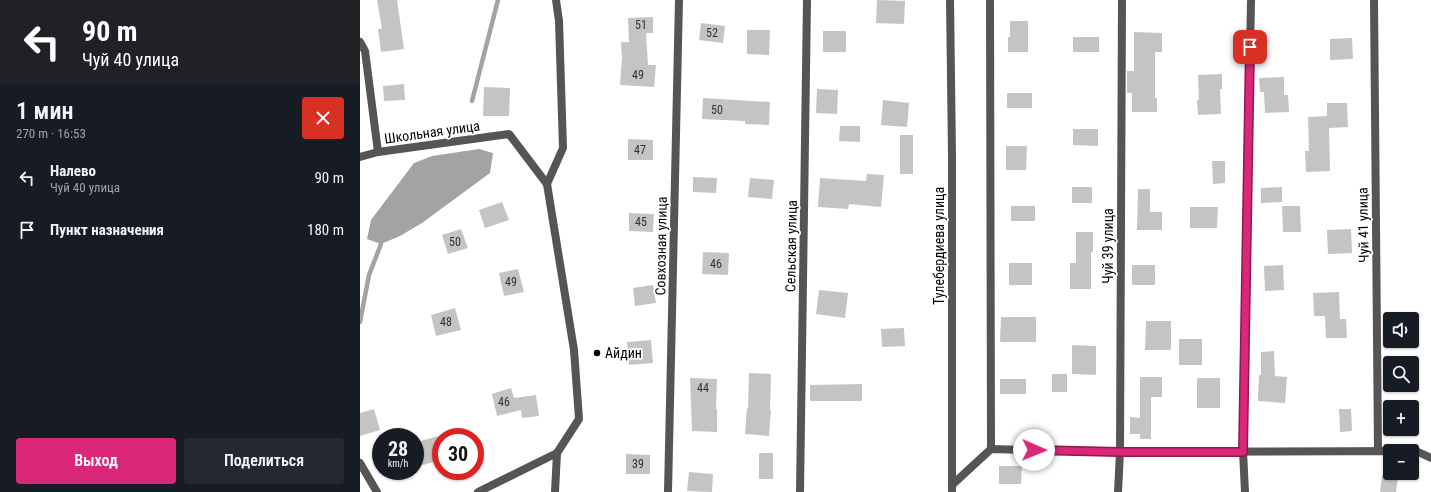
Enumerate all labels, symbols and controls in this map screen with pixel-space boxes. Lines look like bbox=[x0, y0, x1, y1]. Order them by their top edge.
text: 90 m bbox=[82, 15, 138, 48]
icon: left bbox=[16, 16, 68, 68]
house number: 51 bbox=[635, 18, 647, 32]
house number: 52 bbox=[706, 26, 718, 40]
pin bbox=[1233, 30, 1267, 64]
icon: arrive bbox=[1239, 36, 1261, 58]
text: Чуй 40 улица bbox=[82, 49, 179, 70]
house number: 49 bbox=[632, 68, 644, 82]
text: 1 мин bbox=[16, 97, 74, 125]
button: close bbox=[302, 97, 344, 139]
house number: 50 bbox=[711, 103, 723, 117]
street label: Школьная улица bbox=[383, 117, 481, 147]
text: 270 m · 16:53 bbox=[16, 126, 86, 141]
house number: 47 bbox=[634, 143, 646, 157]
text: Налево bbox=[50, 162, 96, 180]
icon: left bbox=[16, 167, 38, 189]
text: 90 m bbox=[314, 169, 344, 187]
text: Чуй 40 улица bbox=[50, 180, 120, 195]
street label: Тулебердиева улица bbox=[931, 187, 947, 305]
street label: Чуй 41 улица bbox=[1354, 187, 1372, 263]
street label: Совхозная улица bbox=[652, 196, 670, 296]
street label: Сельская улица bbox=[782, 200, 800, 292]
street label: Чуй 39 улица bbox=[1100, 208, 1116, 284]
house number: 45 bbox=[635, 215, 647, 229]
icon: arrive bbox=[16, 219, 38, 241]
text: Пункт назначения bbox=[50, 221, 164, 239]
text: 180 m bbox=[307, 221, 344, 239]
house number: 50 bbox=[449, 235, 461, 249]
house number: 46 bbox=[710, 257, 722, 271]
house number: 49 bbox=[505, 275, 517, 289]
map controls bbox=[1383, 312, 1419, 480]
button: sound bbox=[1383, 312, 1419, 348]
house number: 48 bbox=[440, 315, 452, 329]
place label: Айдин bbox=[605, 345, 642, 361]
marker: Айдин bbox=[592, 348, 602, 358]
button: search bbox=[1383, 356, 1419, 392]
house number: 44 bbox=[697, 381, 709, 395]
house number: 46 bbox=[498, 395, 510, 409]
button: + bbox=[1383, 400, 1419, 436]
speed limit sign: 30 bbox=[432, 428, 484, 480]
position arrow bbox=[1013, 429, 1055, 471]
text: 28 bbox=[388, 437, 408, 461]
button: Выход bbox=[16, 438, 176, 484]
button: Поделиться bbox=[184, 438, 344, 484]
button: − bbox=[1383, 444, 1419, 480]
house number: 39 bbox=[632, 457, 644, 471]
text: km/h bbox=[388, 458, 408, 469]

